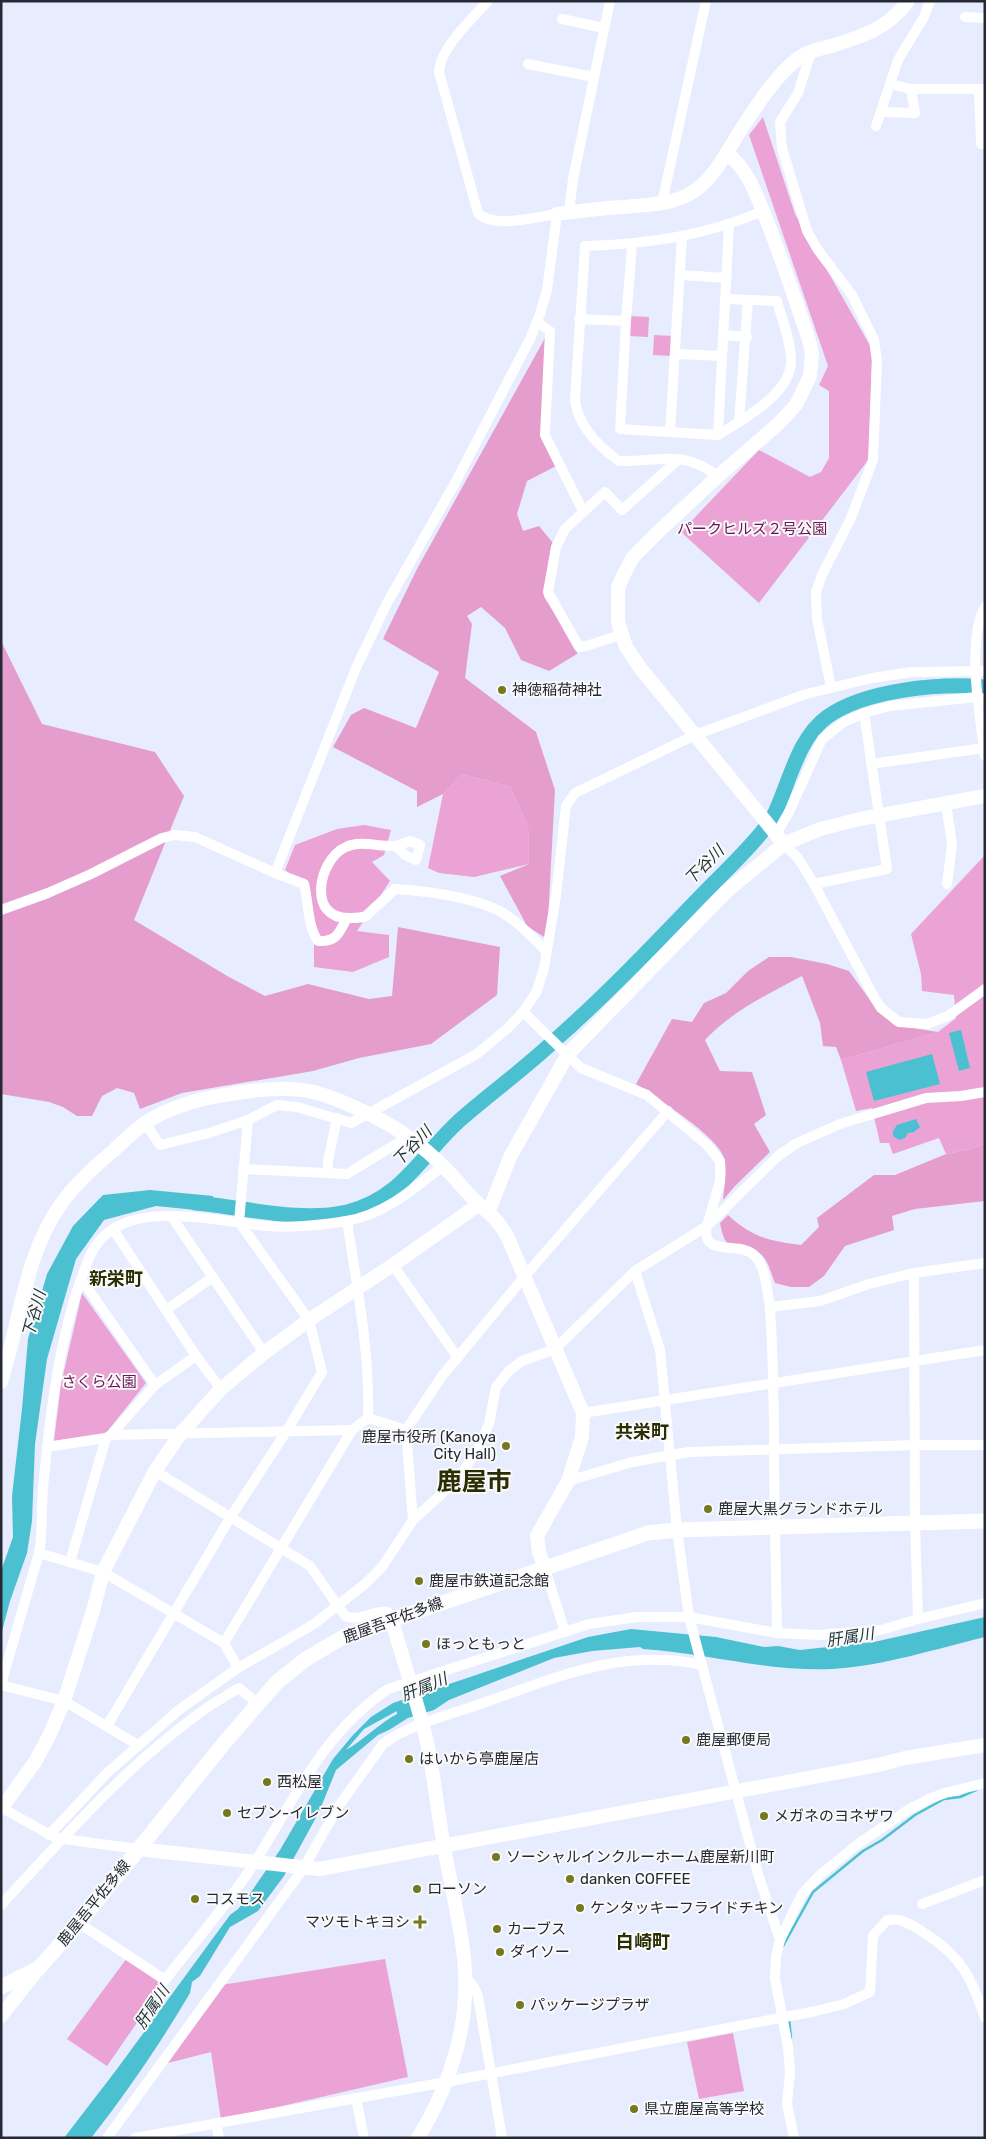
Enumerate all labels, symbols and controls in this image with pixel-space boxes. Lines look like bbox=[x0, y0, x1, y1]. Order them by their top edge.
park label: パークヒルズ２号公園 bbox=[677, 520, 827, 538]
place label: 神徳稲荷神社 bbox=[512, 681, 602, 699]
marker: 神徳稲荷神社 bbox=[496, 684, 508, 696]
water label: 下谷川 bbox=[680, 840, 729, 889]
water label: 下谷川 bbox=[388, 1121, 437, 1170]
district label: 新栄町 bbox=[89, 1268, 143, 1290]
water label: 下谷川 bbox=[19, 1286, 50, 1340]
park label: さくら公園 bbox=[61, 1373, 137, 1391]
district label: 共栄町 bbox=[615, 1421, 669, 1443]
place label: 鹿屋市役所 (Kanoya City Hall) bbox=[361, 1428, 496, 1463]
marker: 鹿屋市役所 (Kanoya City Hall) bbox=[500, 1440, 512, 1452]
district label: 鹿屋市 bbox=[436, 1467, 512, 1496]
place label: 鹿屋大黒グランドホテル bbox=[718, 1500, 883, 1518]
marker: 鹿屋大黒グランドホテル bbox=[702, 1503, 714, 1515]
place label: 鹿屋市鉄道記念館 bbox=[429, 1572, 549, 1590]
marker: 鹿屋市鉄道記念館 bbox=[413, 1575, 425, 1587]
street label: 鹿屋吾平佐多線 bbox=[341, 1594, 445, 1646]
water label: 肝属川 bbox=[825, 1624, 877, 1650]
place label: ほっともっと bbox=[436, 1635, 526, 1653]
marker: ほっともっと bbox=[420, 1638, 432, 1650]
water label: 肝属川 bbox=[398, 1668, 452, 1705]
place label: 鹿屋郵便局 bbox=[696, 1731, 771, 1749]
marker: 鹿屋郵便局 bbox=[680, 1734, 692, 1746]
place label: はいから亭鹿屋店 bbox=[419, 1750, 539, 1768]
marker: はいから亭鹿屋店 bbox=[403, 1753, 415, 1765]
place label: 西松屋 bbox=[277, 1773, 322, 1791]
marker: 西松屋 bbox=[261, 1776, 273, 1788]
place label: セブン-イレブン bbox=[237, 1804, 349, 1822]
marker: セブン-イレブン bbox=[221, 1807, 233, 1819]
place label: メガネのヨネザワ bbox=[774, 1807, 894, 1825]
marker: メガネのヨネザワ bbox=[758, 1810, 770, 1822]
place label: ソーシャルインクルーホーム鹿屋新川町 bbox=[506, 1848, 775, 1866]
marker: ソーシャルインクルーホーム鹿屋新川町 bbox=[490, 1851, 502, 1863]
street label: 鹿屋吾平佐多線 bbox=[54, 1857, 134, 1949]
place label: danken COFFEE bbox=[580, 1870, 691, 1888]
marker: danken COFFEE bbox=[564, 1873, 576, 1885]
place label: ローソン bbox=[427, 1880, 487, 1898]
marker: ローソン bbox=[411, 1883, 423, 1895]
place label: コスモス bbox=[205, 1890, 265, 1908]
marker: コスモス bbox=[189, 1893, 201, 1905]
place label: ケンタッキーフライドチキン bbox=[590, 1899, 783, 1917]
marker: ケンタッキーフライドチキン bbox=[574, 1902, 586, 1914]
place label: マツモトキヨシ bbox=[305, 1913, 410, 1931]
marker: マツモトキヨシ bbox=[414, 1916, 426, 1928]
place label: カーブス bbox=[507, 1920, 566, 1938]
marker: カーブス bbox=[491, 1923, 503, 1935]
district label: 白崎町 bbox=[616, 1931, 670, 1953]
place label: ダイソー bbox=[510, 1943, 570, 1961]
marker: ダイソー bbox=[494, 1946, 506, 1958]
water label: 肝属川 bbox=[131, 1980, 174, 2032]
place label: パッケージプラザ bbox=[530, 1996, 650, 2014]
marker: パッケージプラザ bbox=[514, 1999, 526, 2011]
place label: 県立鹿屋高等学校 bbox=[644, 2100, 764, 2118]
marker: 県立鹿屋高等学校 bbox=[628, 2103, 640, 2115]

